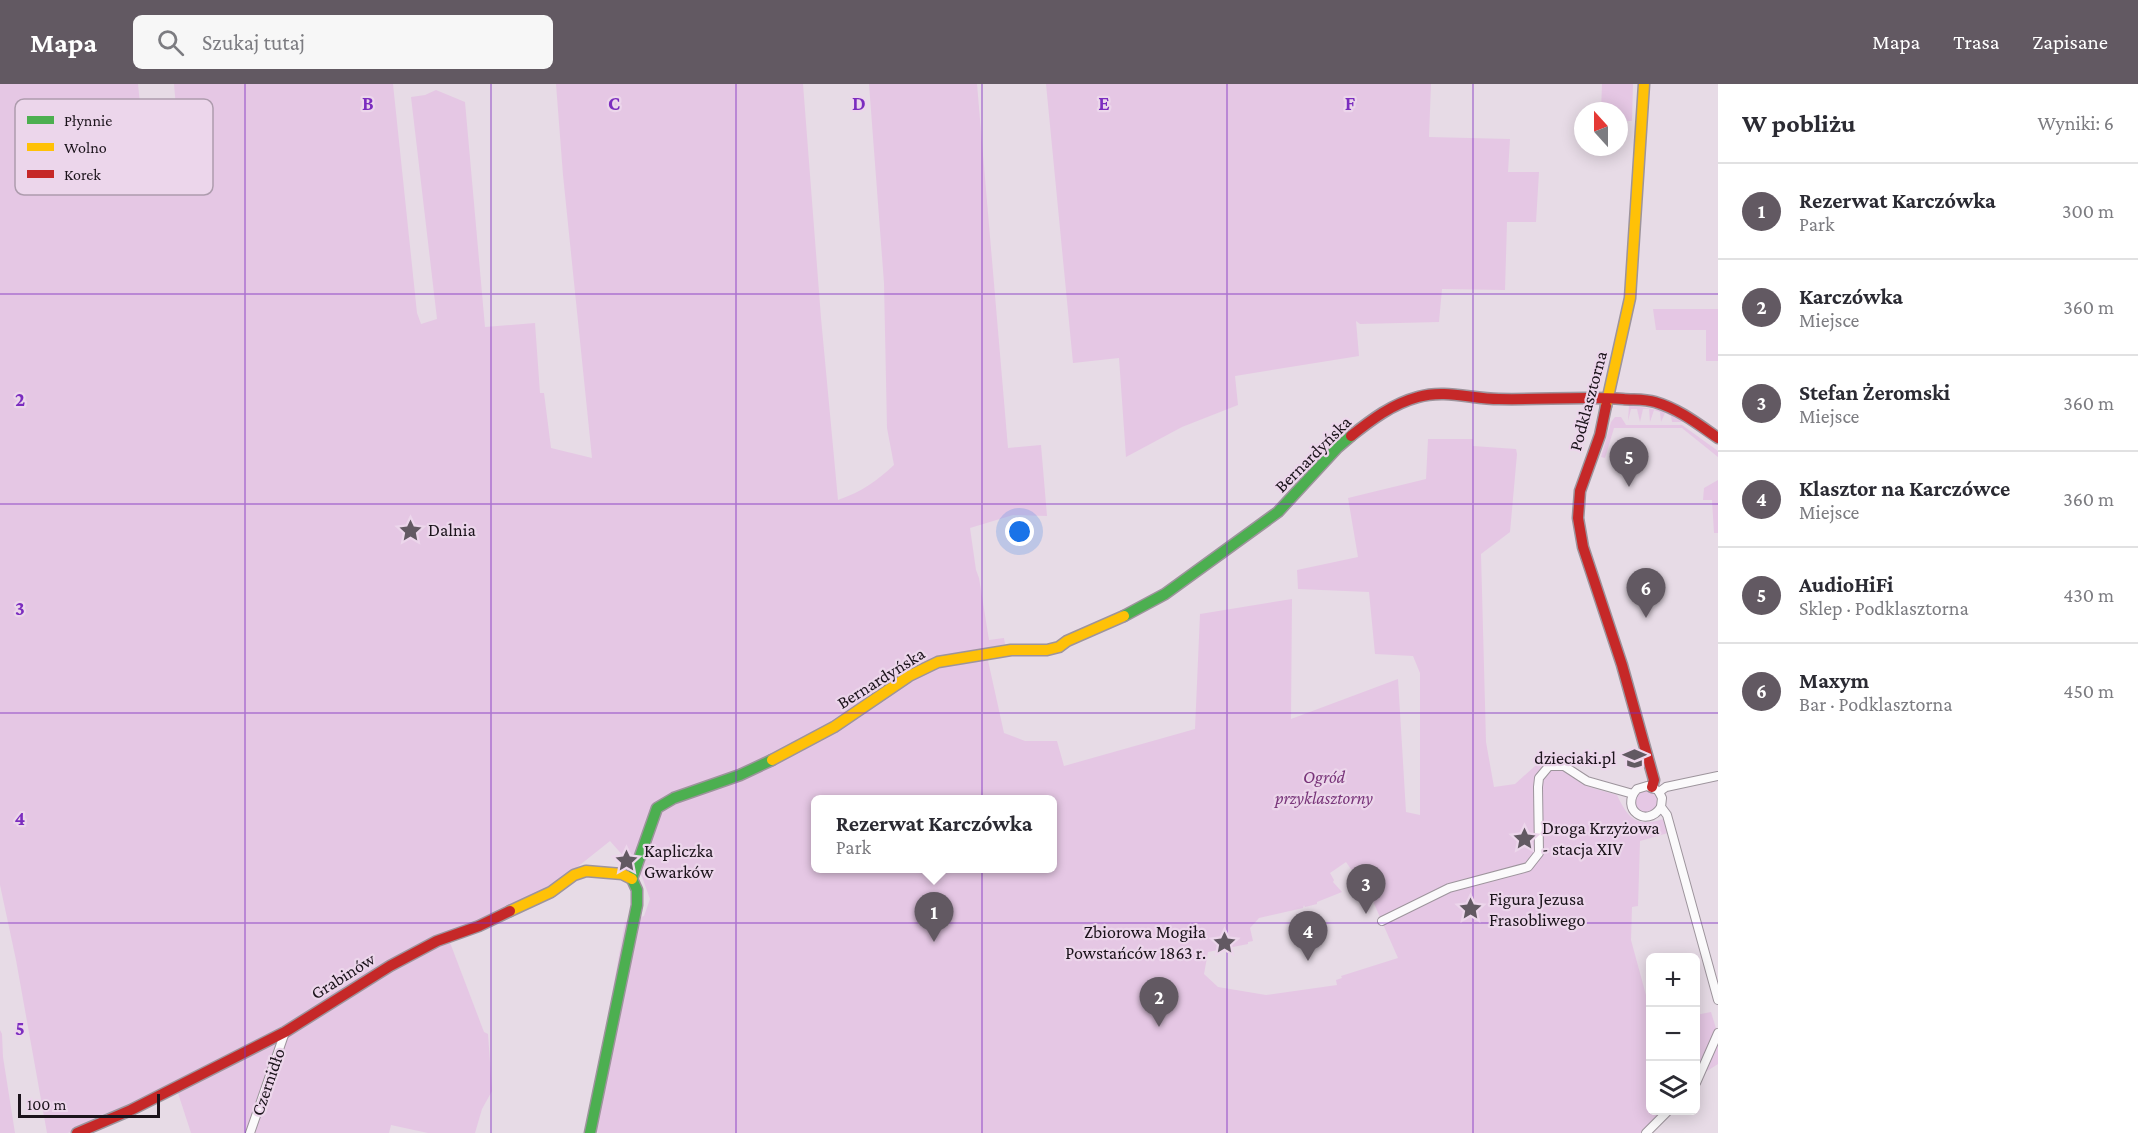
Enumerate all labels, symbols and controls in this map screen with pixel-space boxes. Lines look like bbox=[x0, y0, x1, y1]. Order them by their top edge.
search box bbox=[133, 15, 553, 69]
icon: search bbox=[154, 26, 187, 59]
text: Mapa bbox=[30, 27, 97, 58]
text: Szukaj tutaj bbox=[202, 30, 305, 55]
text: Mapa bbox=[1872, 30, 1920, 54]
text: Trasa bbox=[1953, 30, 1999, 54]
text: Zapisane bbox=[2032, 30, 2108, 54]
text: B bbox=[362, 92, 374, 114]
text: C bbox=[608, 92, 620, 114]
text: D bbox=[852, 92, 866, 114]
text: E bbox=[1098, 92, 1110, 114]
text: F bbox=[1345, 92, 1356, 114]
legend bbox=[15, 99, 213, 195]
north arrow bbox=[1574, 102, 1628, 156]
text: W pobliżu bbox=[1742, 109, 1856, 138]
text: Płynnie bbox=[64, 112, 112, 130]
text: Wyniki: 6 bbox=[2037, 112, 2114, 134]
text: Wolno bbox=[64, 139, 107, 156]
text: Korek bbox=[64, 166, 101, 183]
text: Rezerwat Karczówka bbox=[1799, 188, 1996, 213]
text: 1 bbox=[1758, 200, 1765, 222]
text: 300 m bbox=[2062, 200, 2114, 222]
text: Park bbox=[1799, 213, 1835, 235]
text: Karczówka bbox=[1799, 284, 1903, 309]
text: 2 bbox=[1756, 296, 1767, 318]
text: 360 m bbox=[2063, 296, 2114, 318]
text: Miejsce bbox=[1799, 309, 1859, 331]
street label: Podklasztorna bbox=[1565, 349, 1611, 453]
text: Stefan Żeromski bbox=[1799, 380, 1950, 405]
text: 2 bbox=[15, 388, 25, 410]
text: 3 bbox=[1757, 392, 1766, 414]
text: 360 m bbox=[2063, 392, 2114, 414]
text: Miejsce bbox=[1799, 405, 1859, 427]
street label: Bernardyńska bbox=[1271, 412, 1355, 496]
pin: 5 bbox=[1610, 438, 1648, 487]
text: Klasztor na Karczówce bbox=[1799, 476, 2010, 501]
text: 4 bbox=[1756, 488, 1767, 510]
text: 360 m bbox=[2063, 488, 2114, 510]
text: Miejsce bbox=[1799, 501, 1859, 523]
place icon: Dalnia bbox=[397, 517, 423, 543]
your location bbox=[1005, 517, 1034, 546]
place label: Dalnia bbox=[428, 520, 476, 540]
pin: 6 bbox=[1626, 568, 1666, 618]
text: AudioHiFi bbox=[1799, 572, 1893, 597]
text: 5 bbox=[1757, 584, 1766, 606]
text: 430 m bbox=[2063, 584, 2114, 606]
text: 3 bbox=[15, 597, 25, 619]
text: Sklep · Podklasztorna bbox=[1799, 597, 1969, 619]
street label: Bernardyńska bbox=[833, 643, 929, 713]
text: Maxym bbox=[1799, 668, 1869, 693]
text: 6 bbox=[1756, 680, 1767, 702]
text: 450 m bbox=[2063, 680, 2114, 702]
text: Bar · Podklasztorna bbox=[1799, 693, 1953, 715]
school or university icon: dzieciaki.pl bbox=[1621, 745, 1647, 771]
place label: dzieciaki.pl bbox=[1534, 748, 1616, 768]
park label: Ogród przyklasztorny bbox=[1273, 767, 1374, 808]
popup bbox=[811, 795, 1057, 873]
text: 4 bbox=[15, 807, 26, 829]
text: Rezerwat Karczówka bbox=[836, 811, 1032, 836]
place label: Droga Krzyżowa - stacja XIV bbox=[1542, 818, 1660, 860]
place icon: Droga Krzyżowa - stacja XIV bbox=[1511, 825, 1537, 851]
text: Park bbox=[836, 836, 871, 858]
place label: Kapliczka Gwarków bbox=[644, 841, 714, 882]
place icon: Kapliczka Gwarków bbox=[613, 848, 639, 874]
pin: 3 bbox=[1346, 864, 1386, 914]
place label: Figura Jezusa Frasobliwego bbox=[1489, 889, 1585, 930]
pin: 1 bbox=[914, 892, 954, 942]
place icon: Figura Jezusa Frasobliwego bbox=[1458, 896, 1484, 922]
pin: 4 bbox=[1288, 912, 1328, 961]
place label: Zbiorowa Mogiła Powstańców 1863 r. bbox=[1065, 922, 1206, 963]
place icon: Zbiorowa Mogiła Powstańców 1863 r. bbox=[1211, 929, 1237, 955]
street label: Grabinów bbox=[307, 948, 379, 1003]
map controls bbox=[1646, 953, 1700, 1115]
button: + bbox=[1646, 953, 1700, 1007]
pin: 2 bbox=[1140, 978, 1178, 1027]
button: − bbox=[1646, 1007, 1700, 1061]
text: 5 bbox=[15, 1017, 25, 1039]
street label: Czernidło bbox=[247, 1046, 289, 1118]
button: layers bbox=[1646, 1061, 1700, 1115]
scale bar bbox=[18, 1091, 160, 1118]
text: 100 m bbox=[27, 1096, 66, 1113]

